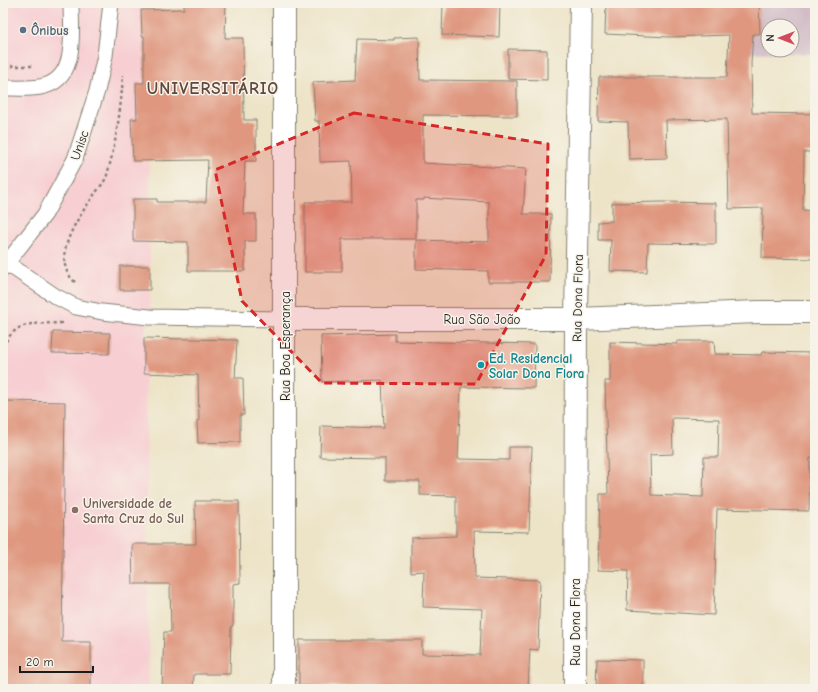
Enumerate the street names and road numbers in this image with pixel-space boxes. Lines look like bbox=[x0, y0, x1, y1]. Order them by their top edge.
street label: Unisc bbox=[67, 128, 92, 162]
street label: Rua Dona Flora bbox=[569, 254, 586, 342]
street label: Rua Boa Esperança bbox=[278, 291, 293, 401]
street label: Rua São João bbox=[444, 312, 521, 327]
street label: Rua Dona Flora bbox=[568, 578, 583, 666]

